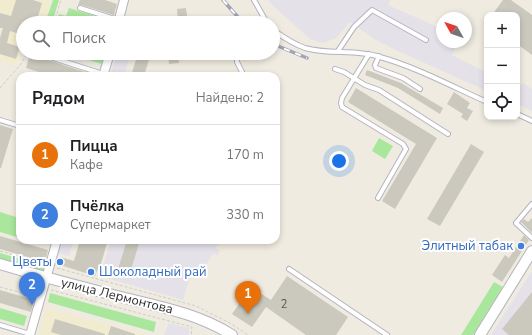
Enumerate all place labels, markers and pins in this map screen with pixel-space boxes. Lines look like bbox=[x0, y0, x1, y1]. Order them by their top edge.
place label: Элитный табак bbox=[422, 237, 513, 255]
marker: Элитный табак bbox=[516, 241, 526, 251]
place label: Цветы bbox=[12, 253, 52, 271]
marker: Цветы bbox=[55, 257, 65, 267]
place label: Шоколадный рай bbox=[99, 263, 207, 281]
marker: Шоколадный рай bbox=[86, 267, 96, 277]
pin: 2 bbox=[19, 272, 45, 305]
pin: 1 bbox=[235, 281, 261, 314]

